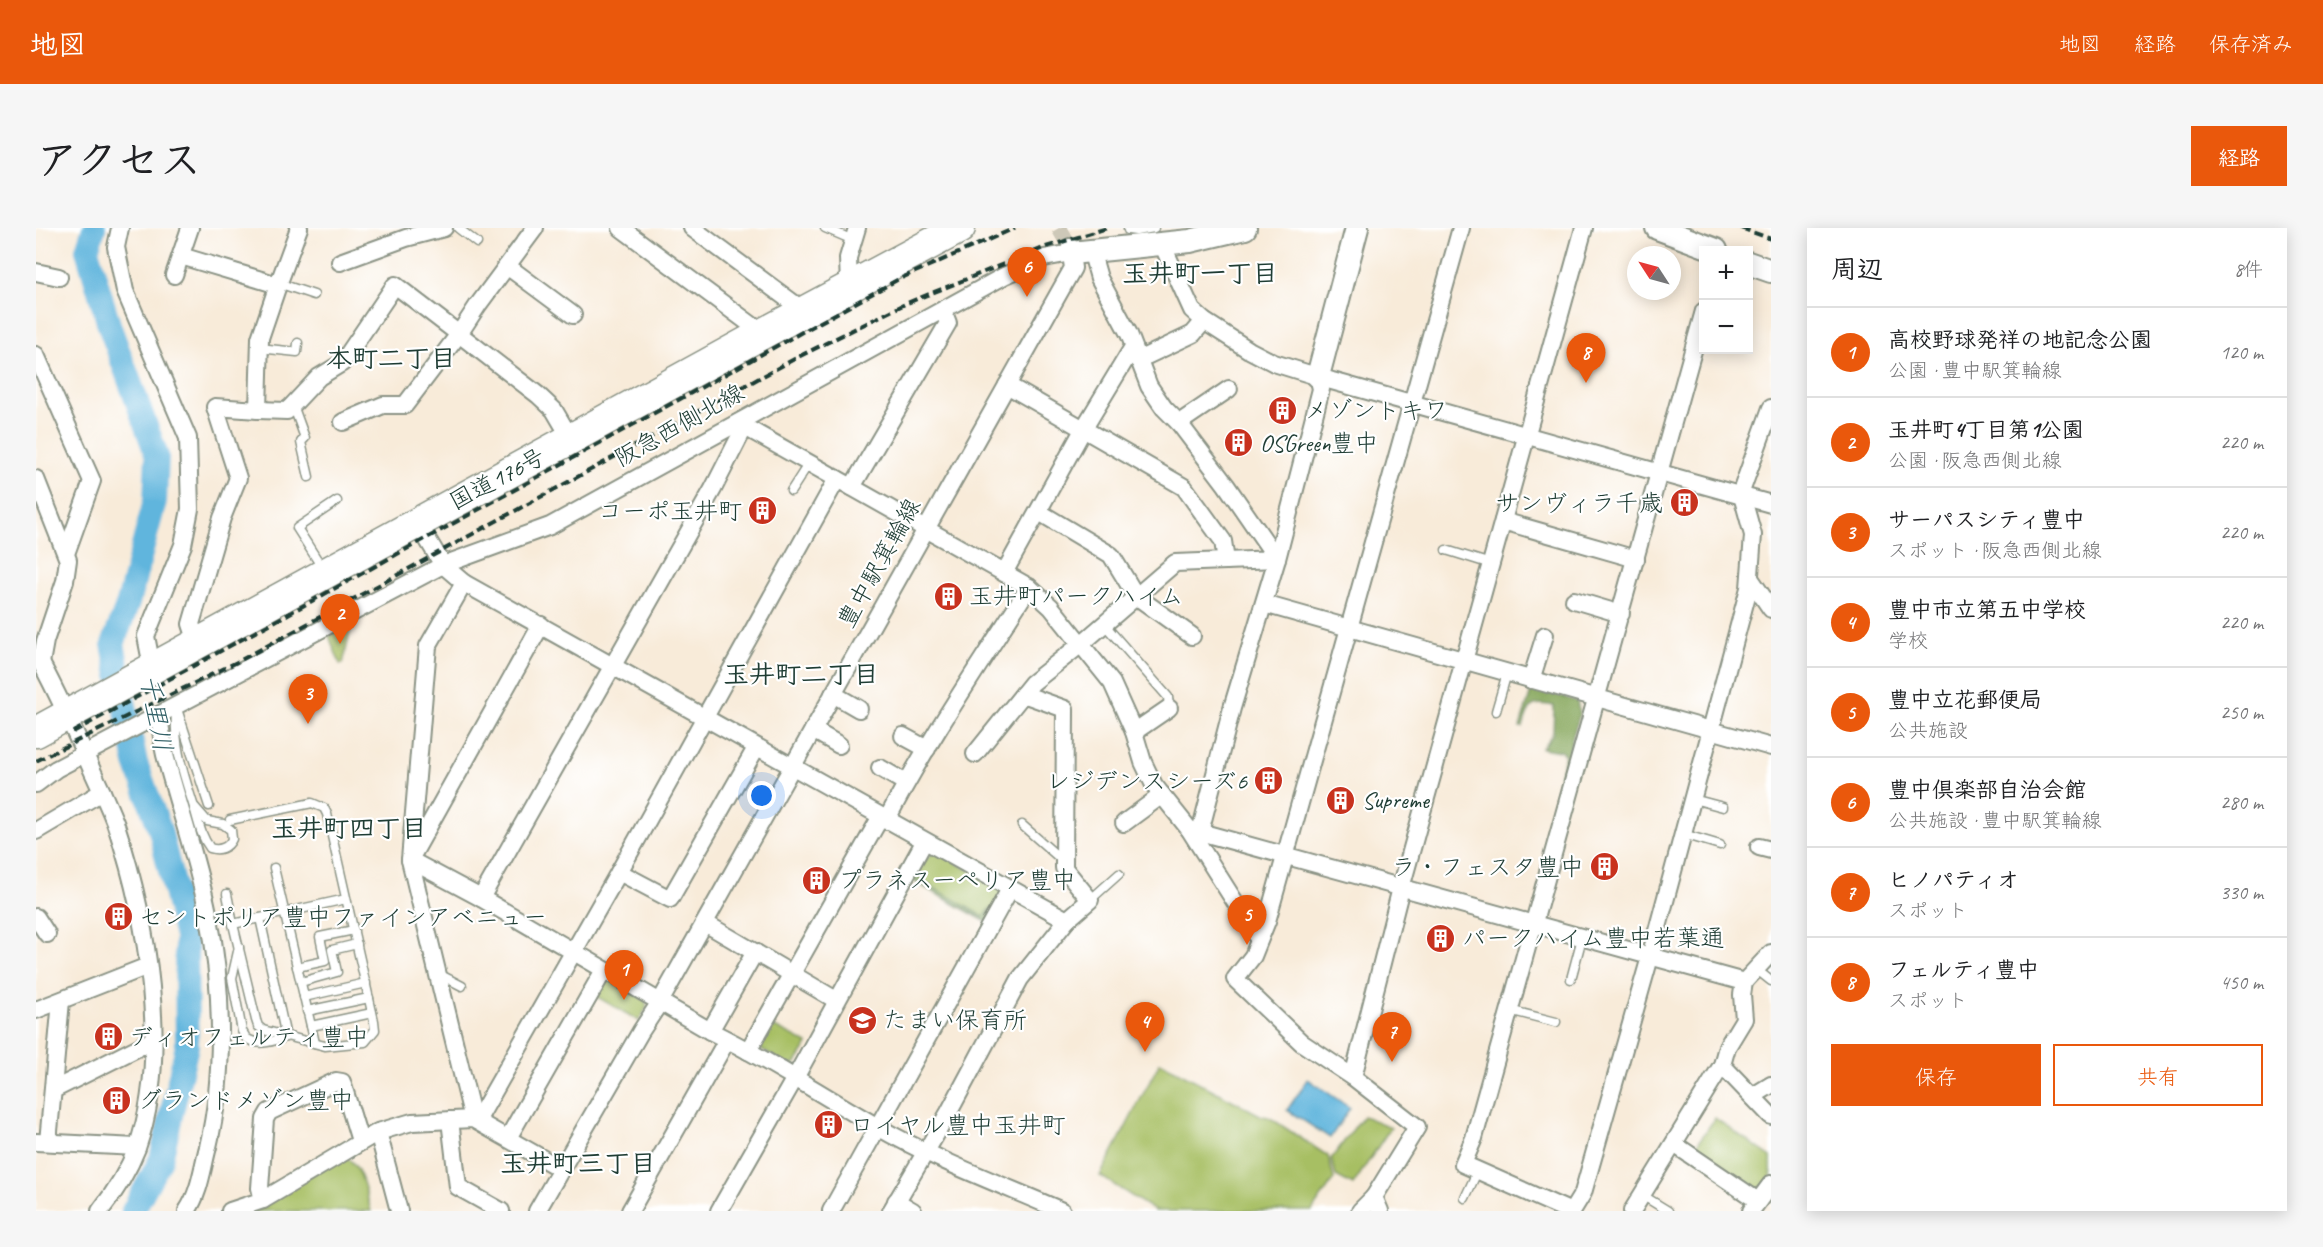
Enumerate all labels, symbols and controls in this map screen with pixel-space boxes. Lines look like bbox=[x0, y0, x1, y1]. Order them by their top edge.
text: 地図 bbox=[30, 27, 86, 62]
text: 地図 bbox=[2059, 31, 2101, 57]
text: 経路 bbox=[2134, 31, 2176, 57]
text: 保存済み bbox=[2209, 31, 2293, 57]
button: 経路 bbox=[2191, 126, 2287, 186]
text: アクセス bbox=[36, 134, 201, 187]
north arrow bbox=[1627, 246, 1681, 300]
map controls bbox=[1699, 246, 1753, 354]
button: + bbox=[1699, 246, 1753, 300]
pin: 6 bbox=[1008, 248, 1046, 297]
text: 周辺 bbox=[1831, 253, 1883, 286]
district label: 玉井町一丁目 bbox=[1122, 257, 1278, 290]
text: 8件 bbox=[2234, 257, 2263, 282]
button: − bbox=[1699, 300, 1753, 354]
text: 高校野球発祥の地記念公園 bbox=[1888, 326, 2152, 354]
pin: 8 bbox=[1566, 334, 1606, 383]
text: 1 bbox=[1846, 340, 1855, 365]
text: 120 m bbox=[2220, 340, 2263, 365]
district label: 本町二丁目 bbox=[326, 342, 456, 375]
text: 公園 · 豊中駅箕輪線 bbox=[1888, 358, 2061, 383]
street label: 阪急西側北線 bbox=[609, 377, 749, 473]
building icon: メゾントキワ bbox=[1267, 394, 1299, 426]
place label: メゾントキワ bbox=[1304, 395, 1448, 425]
text: 玉井町4丁目第1公園 bbox=[1888, 416, 2084, 444]
building icon: OSGreen豊中 bbox=[1223, 427, 1255, 459]
place label: OSGreen豊中 bbox=[1260, 428, 1379, 458]
text: 2 bbox=[1846, 430, 1855, 455]
text: 220 m bbox=[2220, 430, 2263, 455]
street label: 国道176号 bbox=[444, 441, 550, 517]
text: 公園 · 阪急西側北線 bbox=[1888, 448, 2061, 473]
building icon: サンヴィラ千歳 bbox=[1668, 487, 1700, 519]
place label: サンヴィラ千歳 bbox=[1495, 488, 1663, 518]
street label: 豊中駅箕輪線 bbox=[831, 493, 927, 633]
building icon: コーポ玉井町 bbox=[747, 495, 779, 527]
place label: コーポ玉井町 bbox=[598, 496, 742, 526]
text: サーパスシティ豊中 bbox=[1888, 506, 2085, 534]
text: 3 bbox=[1846, 520, 1855, 545]
text: 220 m bbox=[2220, 520, 2263, 545]
text: スポット · 阪急西側北線 bbox=[1888, 538, 2101, 563]
building icon: 玉井町パークハイム bbox=[932, 580, 964, 612]
place label: 玉井町パークハイム bbox=[969, 581, 1184, 611]
pin: 2 bbox=[320, 594, 360, 644]
text: 豊中市立第五中学校 bbox=[1888, 596, 2086, 624]
text: 4 bbox=[1846, 610, 1855, 635]
text: 220 m bbox=[2220, 610, 2263, 635]
text: 学校 bbox=[1888, 628, 1928, 653]
district label: 玉井町二丁目 bbox=[723, 658, 879, 691]
water label: 千里川 bbox=[132, 672, 180, 754]
pin: 3 bbox=[288, 674, 328, 724]
text: 豊中立花郵便局 bbox=[1888, 686, 2042, 714]
text: 5 bbox=[1846, 700, 1855, 725]
text: 250 m bbox=[2220, 700, 2263, 725]
text: 公共施設 bbox=[1888, 718, 1968, 743]
building icon: レジデンスシーズ6 bbox=[1252, 765, 1284, 797]
place label: レジデンスシーズ6 bbox=[1046, 766, 1248, 796]
text: 豊中倶楽部自治会館 bbox=[1888, 776, 2086, 804]
your location bbox=[747, 781, 776, 810]
building icon: Supreme bbox=[1325, 784, 1357, 816]
place label: Supreme bbox=[1362, 785, 1431, 815]
text: 6 bbox=[1846, 790, 1855, 815]
text: 280 m bbox=[2220, 790, 2263, 815]
text: 公共施設 · 豊中駅箕輪線 bbox=[1888, 808, 2101, 833]
district label: 玉井町四丁目 bbox=[271, 812, 427, 845]
building icon: ラ・フェスタ豊中 bbox=[1589, 851, 1621, 883]
place label: ラ・フェスタ豊中 bbox=[1392, 852, 1584, 882]
building icon: プラネスーペリア豊中 bbox=[801, 864, 833, 896]
place label: プラネスーペリア豊中 bbox=[838, 865, 1076, 895]
text: ヒノパティオ bbox=[1888, 866, 2019, 894]
text: 7 bbox=[1846, 880, 1855, 905]
text: 330 m bbox=[2220, 880, 2263, 905]
pin: 5 bbox=[1228, 896, 1266, 945]
text: スポット bbox=[1888, 898, 1968, 923]
building icon: セントポリア豊中ファインアベニュー bbox=[102, 901, 134, 933]
place label: セントポリア豊中ファインアベニュー bbox=[139, 902, 547, 932]
building icon: パークハイム豊中若葉通 bbox=[1425, 922, 1457, 954]
place label: パークハイム豊中若葉通 bbox=[1462, 923, 1725, 953]
pin: 1 bbox=[604, 950, 644, 1000]
text: フェルティ豊中 bbox=[1888, 956, 2039, 984]
text: 8 bbox=[1846, 970, 1855, 995]
text: 450 m bbox=[2220, 970, 2263, 995]
text: スポット bbox=[1888, 988, 1968, 1013]
pin: 4 bbox=[1126, 1002, 1164, 1052]
school or university icon: たまい保育所 bbox=[846, 1004, 878, 1036]
place label: たまい保育所 bbox=[883, 1005, 1027, 1035]
pin: 7 bbox=[1372, 1012, 1412, 1062]
building icon: ディオフェルティ豊中 bbox=[92, 1021, 124, 1053]
place label: ディオフェルティ豊中 bbox=[129, 1022, 369, 1052]
button: 保存 bbox=[1831, 1044, 2041, 1106]
button: 共有 bbox=[2053, 1044, 2263, 1106]
building icon: グランドメゾン豊中 bbox=[101, 1084, 133, 1116]
place label: グランドメゾン豊中 bbox=[138, 1085, 354, 1115]
building icon: ロイヤル豊中玉井町 bbox=[813, 1109, 845, 1141]
place label: ロイヤル豊中玉井町 bbox=[850, 1110, 1066, 1140]
district label: 玉井町三丁目 bbox=[500, 1147, 656, 1180]

